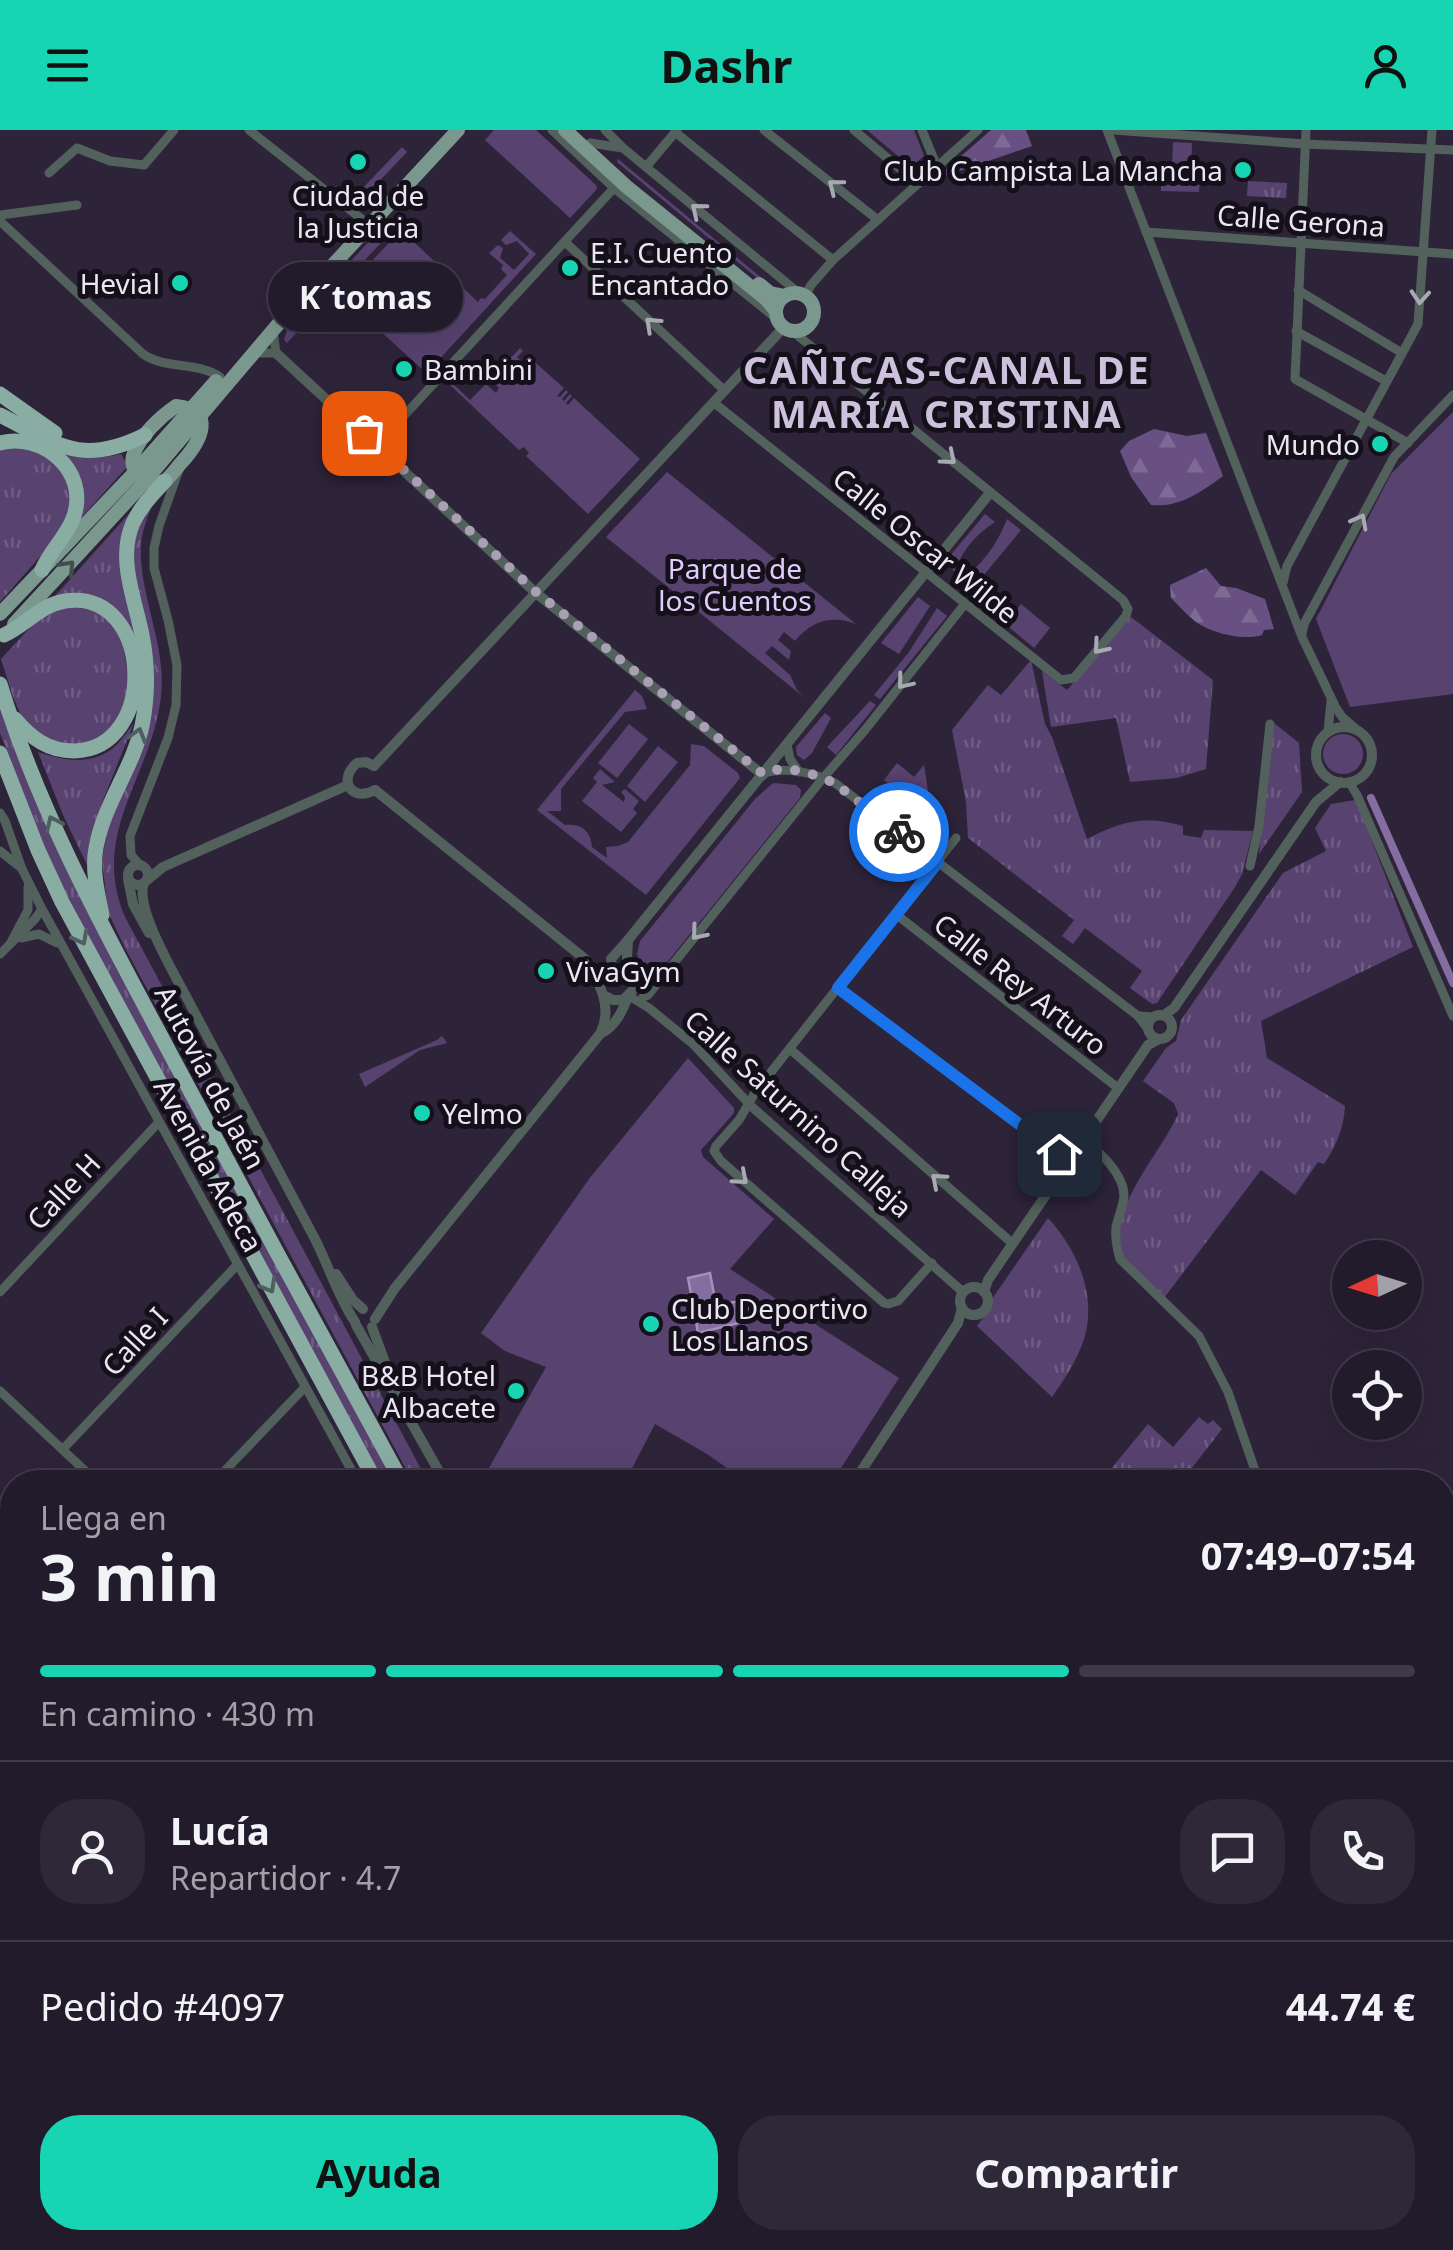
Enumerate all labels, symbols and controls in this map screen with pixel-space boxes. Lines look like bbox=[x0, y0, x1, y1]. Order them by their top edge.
text: Dashr bbox=[661, 35, 792, 96]
icon: menu bbox=[40, 38, 95, 93]
icon: person bbox=[1358, 38, 1413, 93]
marker: Ciudad de la Justicia bbox=[347, 151, 369, 173]
place label: Club Campista La Mancha bbox=[883, 151, 1223, 189]
marker: Club Campista La Mancha bbox=[1232, 159, 1254, 181]
place label: Ciudad de la Justicia bbox=[292, 176, 424, 246]
one-way arrow bbox=[828, 180, 846, 198]
street label: Calle Gerona bbox=[1216, 195, 1386, 245]
one-way arrow bbox=[691, 204, 709, 222]
place label: E.I. Cuento Encantado bbox=[590, 233, 733, 303]
marker: E.I. Cuento Encantado bbox=[559, 257, 581, 279]
callout: K´tomas bbox=[266, 263, 462, 333]
place label: Hevial bbox=[80, 264, 160, 302]
marker: Hevial bbox=[169, 272, 191, 294]
text: K´tomas bbox=[299, 275, 432, 318]
one-way arrow bbox=[1410, 289, 1431, 305]
one-way arrow bbox=[646, 318, 664, 336]
district label: CAÑICAS-CANAL DE MARÍA CRISTINA bbox=[743, 343, 1151, 439]
place label: Bambini bbox=[424, 350, 533, 388]
marker: Bambini bbox=[393, 358, 415, 380]
pin bbox=[322, 391, 407, 476]
icon: bag bbox=[337, 406, 392, 461]
place label: Mundo bbox=[1266, 425, 1360, 463]
marker: Mundo bbox=[1369, 433, 1391, 455]
one-way arrow bbox=[937, 446, 955, 464]
street label: Calle Oscar Wilde bbox=[826, 459, 1026, 631]
one-way arrow bbox=[1348, 513, 1367, 531]
park label: Parque de los Cuentos bbox=[658, 549, 812, 619]
one-way arrow bbox=[56, 561, 74, 579]
one-way arrow bbox=[1094, 635, 1112, 653]
one-way arrow bbox=[898, 670, 916, 688]
one-way arrow bbox=[126, 727, 147, 744]
courier bbox=[849, 782, 949, 882]
icon: bike bbox=[872, 805, 927, 860]
one-way arrow bbox=[45, 815, 65, 833]
street label: Calle Rey Arturo bbox=[927, 904, 1115, 1064]
one-way arrow bbox=[692, 922, 710, 940]
one-way arrow bbox=[69, 928, 88, 946]
place label: VivaGym bbox=[566, 952, 681, 990]
marker: VivaGym bbox=[535, 960, 557, 982]
street label: Autovía de Jaén bbox=[147, 979, 275, 1175]
street label: Calle Saturnino Calleja bbox=[677, 1001, 921, 1225]
street label: Avenida Adeca bbox=[146, 1072, 272, 1258]
place label: Yelmo bbox=[442, 1094, 523, 1132]
marker: Yelmo bbox=[411, 1102, 433, 1124]
pin bbox=[1017, 1112, 1102, 1197]
icon: home bbox=[1032, 1127, 1087, 1182]
street label: Calle H bbox=[18, 1145, 108, 1237]
one-way arrow bbox=[729, 1167, 748, 1185]
one-way arrow bbox=[931, 1173, 950, 1191]
north arrow bbox=[1332, 1240, 1422, 1330]
map controls bbox=[1332, 1240, 1422, 1440]
one-way arrow bbox=[257, 1275, 277, 1293]
place label: Club Deportivo Los Llanos bbox=[671, 1289, 868, 1359]
street label: Calle I bbox=[93, 1299, 175, 1383]
marker: Club Deportivo Los Llanos bbox=[640, 1313, 662, 1335]
button: locate bbox=[1332, 1350, 1422, 1440]
place label: B&B Hotel Albacete bbox=[361, 1356, 496, 1426]
marker: B&B Hotel Albacete bbox=[505, 1380, 527, 1402]
text: Llega en bbox=[40, 1496, 167, 1539]
text: 07:49–07:54 bbox=[1201, 1529, 1415, 1581]
text: 3 min bbox=[40, 1532, 219, 1620]
text: En camino · 430 m bbox=[40, 1692, 315, 1735]
button: person bbox=[40, 1799, 145, 1904]
button: chat bbox=[1180, 1799, 1285, 1904]
button: phone bbox=[1310, 1799, 1415, 1904]
text: Lucía bbox=[170, 1804, 270, 1856]
text: Repartidor · 4.7 bbox=[170, 1856, 401, 1899]
text: Pedido #4097 bbox=[40, 1980, 285, 2032]
text: 44.74 € bbox=[1286, 1980, 1415, 2032]
button: Ayuda bbox=[40, 2115, 718, 2230]
button: Compartir bbox=[738, 2115, 1415, 2230]

